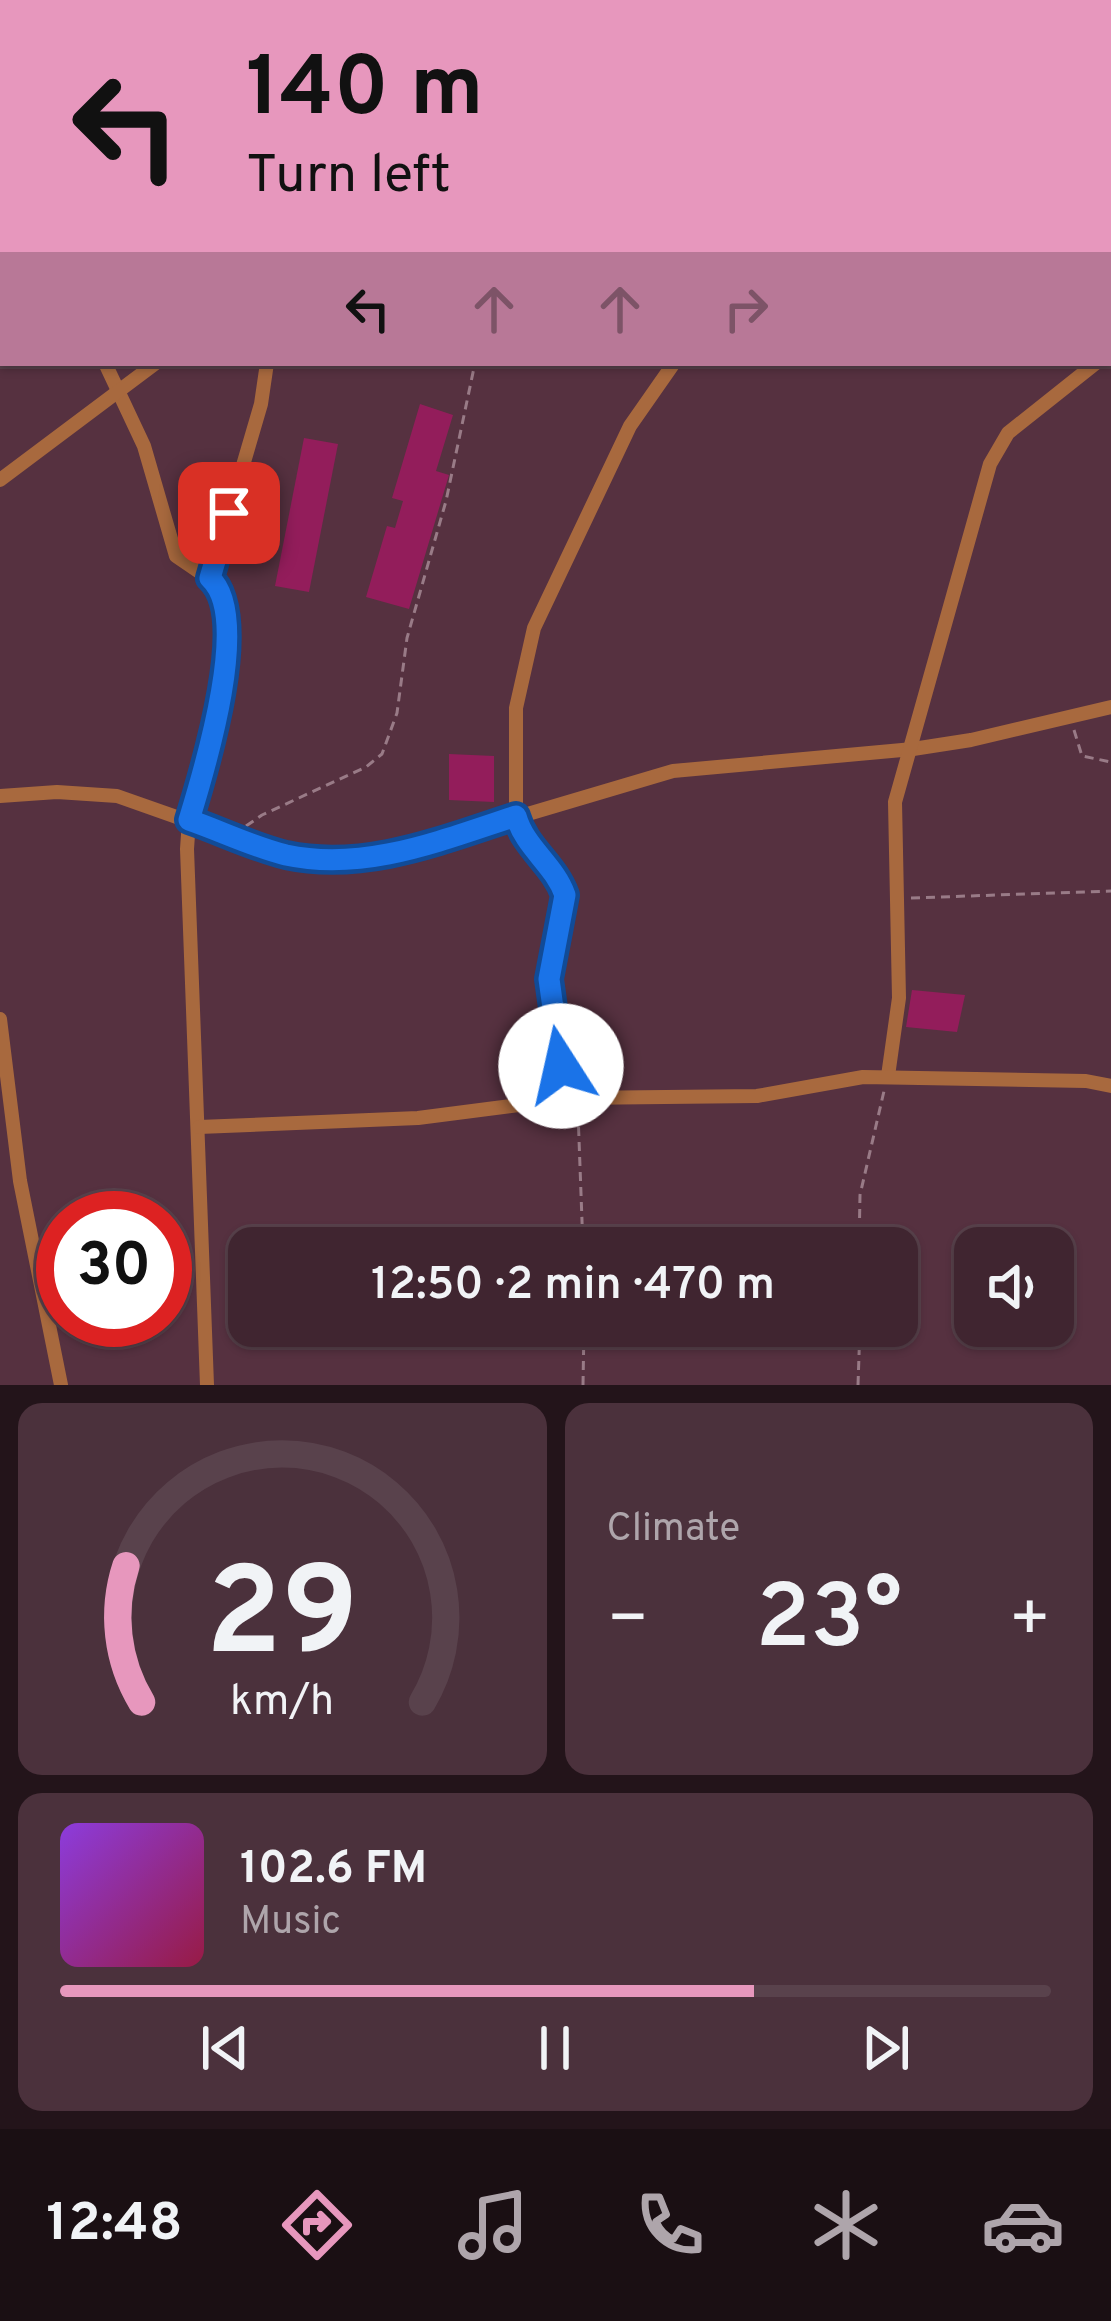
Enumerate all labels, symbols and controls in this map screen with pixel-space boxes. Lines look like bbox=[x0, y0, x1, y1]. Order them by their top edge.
text: 140 m bbox=[246, 39, 483, 145]
icon: left bbox=[48, 48, 204, 204]
text: Turn left bbox=[246, 143, 451, 212]
icon: left bbox=[335, 276, 401, 342]
icon: ahead bbox=[461, 276, 527, 342]
icon: ahead bbox=[587, 276, 653, 342]
icon: right bbox=[713, 276, 779, 342]
pin bbox=[178, 462, 280, 564]
icon: arrive bbox=[196, 480, 262, 546]
position arrow bbox=[498, 1003, 624, 1129]
speed limit sign: 30 bbox=[36, 1191, 192, 1347]
map controls bbox=[954, 1227, 1074, 1347]
button: sound bbox=[954, 1227, 1074, 1347]
text: 12:50 · 2 min · 470 m bbox=[371, 1258, 775, 1315]
text: Climate bbox=[607, 1506, 740, 1555]
text: 29 bbox=[206, 1541, 359, 1699]
text: 23° bbox=[756, 1566, 902, 1679]
text: − bbox=[607, 1581, 649, 1664]
text: + bbox=[1008, 1581, 1051, 1664]
text: km/h bbox=[230, 1676, 334, 1730]
text: 102.6 FM bbox=[240, 1842, 427, 1899]
text: Music bbox=[240, 1899, 341, 1948]
icon: previous bbox=[192, 2015, 258, 2081]
icon: pause bbox=[522, 2015, 588, 2081]
icon: next bbox=[853, 2015, 919, 2081]
icon: directions bbox=[275, 2183, 359, 2267]
icon: music bbox=[451, 2183, 535, 2267]
icon: phone bbox=[628, 2183, 712, 2267]
icon: climate bbox=[804, 2183, 888, 2267]
icon: car bbox=[981, 2183, 1065, 2267]
text: 12:48 bbox=[46, 2191, 183, 2260]

